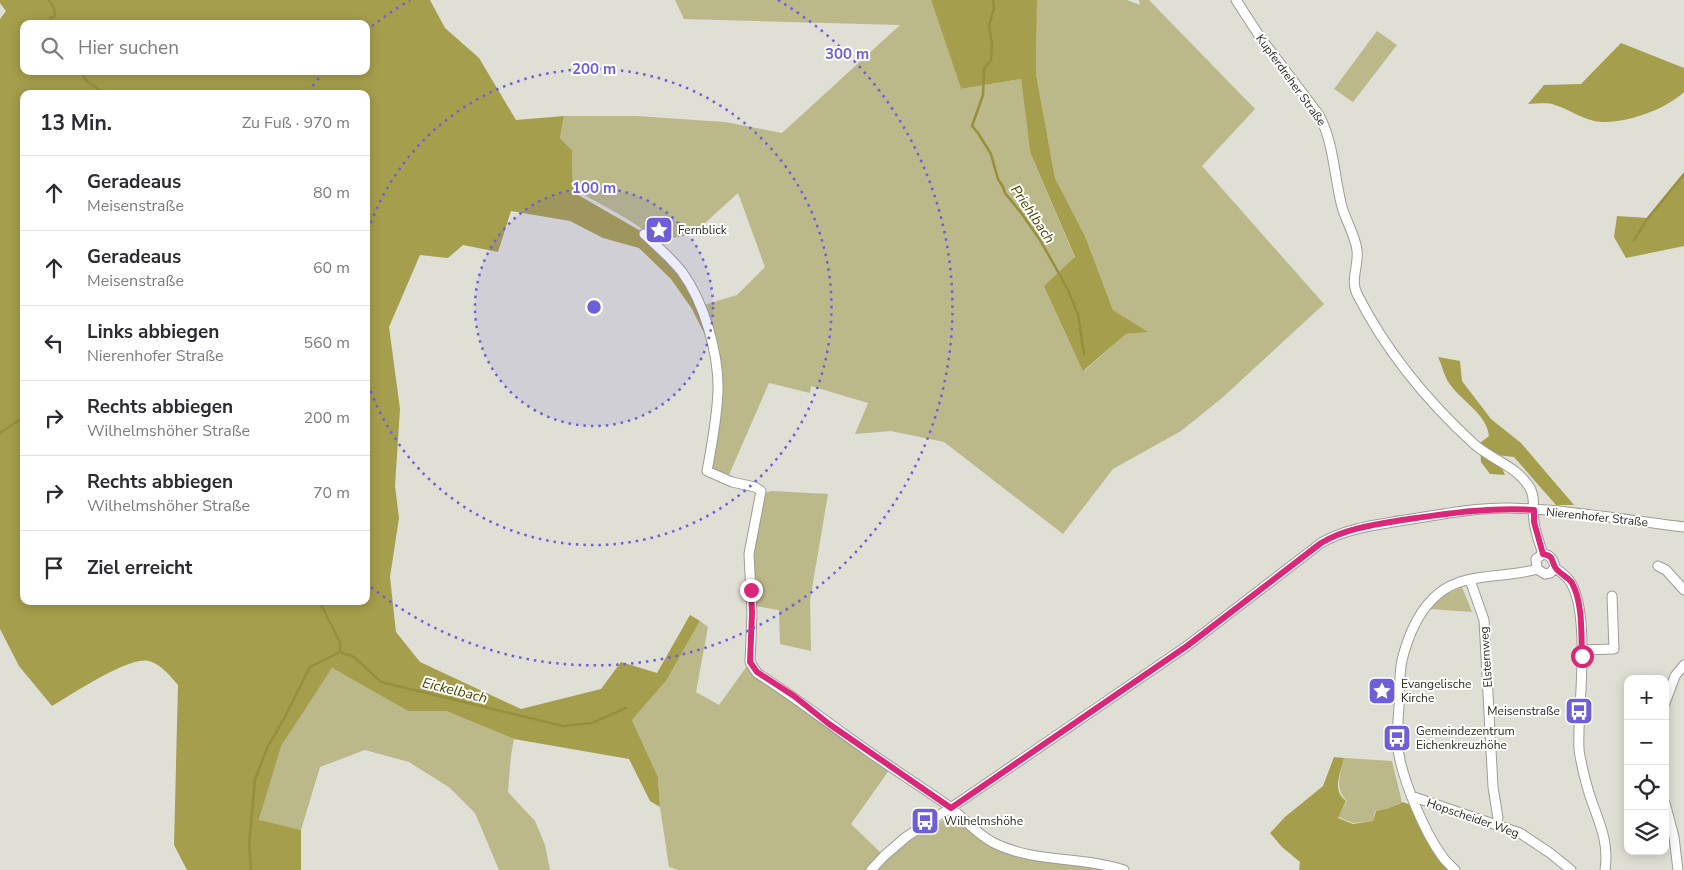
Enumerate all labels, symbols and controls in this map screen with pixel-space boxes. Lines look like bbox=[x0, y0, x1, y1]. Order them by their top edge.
search box bbox=[20, 20, 370, 75]
street label: Kupferdreher Straße bbox=[1252, 31, 1330, 129]
icon: search bbox=[38, 34, 66, 62]
text: Hier suchen bbox=[78, 35, 179, 61]
text: 300 m bbox=[825, 44, 869, 64]
text: 200 m bbox=[572, 59, 616, 79]
text: 13 Min. bbox=[40, 109, 112, 137]
text: Zu Fuß · 970 m bbox=[242, 112, 350, 134]
text: Geradeaus bbox=[87, 169, 181, 195]
text: 100 m bbox=[572, 178, 616, 198]
icon: ahead bbox=[40, 179, 68, 207]
water label: Priehlbach bbox=[1006, 181, 1059, 247]
text: 80 m bbox=[313, 182, 350, 204]
text: Meisenstraße bbox=[87, 195, 184, 217]
place icon: Fernblick bbox=[644, 215, 674, 245]
place label: Fernblick bbox=[678, 222, 728, 238]
text: Geradeaus bbox=[87, 244, 181, 270]
icon: ahead bbox=[40, 254, 68, 282]
text: 60 m bbox=[313, 257, 350, 279]
text: Meisenstraße bbox=[87, 270, 184, 292]
centre of rings bbox=[585, 298, 603, 316]
text: Links abbiegen bbox=[87, 319, 219, 345]
icon: left bbox=[40, 329, 68, 357]
text: 560 m bbox=[303, 332, 350, 354]
text: Nierenhofer Straße bbox=[87, 345, 224, 367]
text: Rechts abbiegen bbox=[87, 394, 233, 420]
icon: right bbox=[40, 404, 68, 432]
text: 200 m bbox=[303, 407, 350, 429]
text: Wilhelmshöher Straße bbox=[87, 420, 250, 442]
text: Rechts abbiegen bbox=[87, 469, 233, 495]
icon: right bbox=[40, 479, 68, 507]
text: 70 m bbox=[313, 482, 350, 504]
text: Wilhelmshöher Straße bbox=[87, 495, 250, 517]
street label: Nierenhofer Straße bbox=[1545, 504, 1649, 530]
icon: arrive bbox=[40, 554, 68, 582]
text: Ziel erreicht bbox=[87, 555, 192, 581]
route end bbox=[740, 579, 763, 602]
street label: Elsternweg bbox=[1476, 626, 1496, 688]
route start bbox=[1571, 645, 1594, 668]
water label: Eickelbach bbox=[420, 673, 489, 708]
map controls bbox=[1624, 675, 1669, 855]
button: + bbox=[1624, 675, 1669, 720]
place icon: Evangelische Kirche bbox=[1367, 676, 1397, 706]
place label: Evangelische Kirche bbox=[1401, 676, 1471, 706]
bus stop icon: Meisenstraße bbox=[1564, 696, 1594, 726]
place label: Meisenstraße bbox=[1487, 703, 1560, 719]
button: − bbox=[1624, 720, 1669, 765]
bus stop icon: Gemeindezentrum Eichenkreuzhöhe bbox=[1382, 723, 1412, 753]
place label: Gemeindezentrum Eichenkreuzhöhe bbox=[1416, 723, 1515, 753]
button: locate bbox=[1624, 765, 1669, 810]
street label: Hopscheider Weg bbox=[1425, 795, 1521, 841]
bus stop icon: Wilhelmshöhe bbox=[910, 806, 940, 836]
button: layers bbox=[1624, 810, 1669, 855]
place label: Wilhelmshöhe bbox=[944, 813, 1023, 829]

